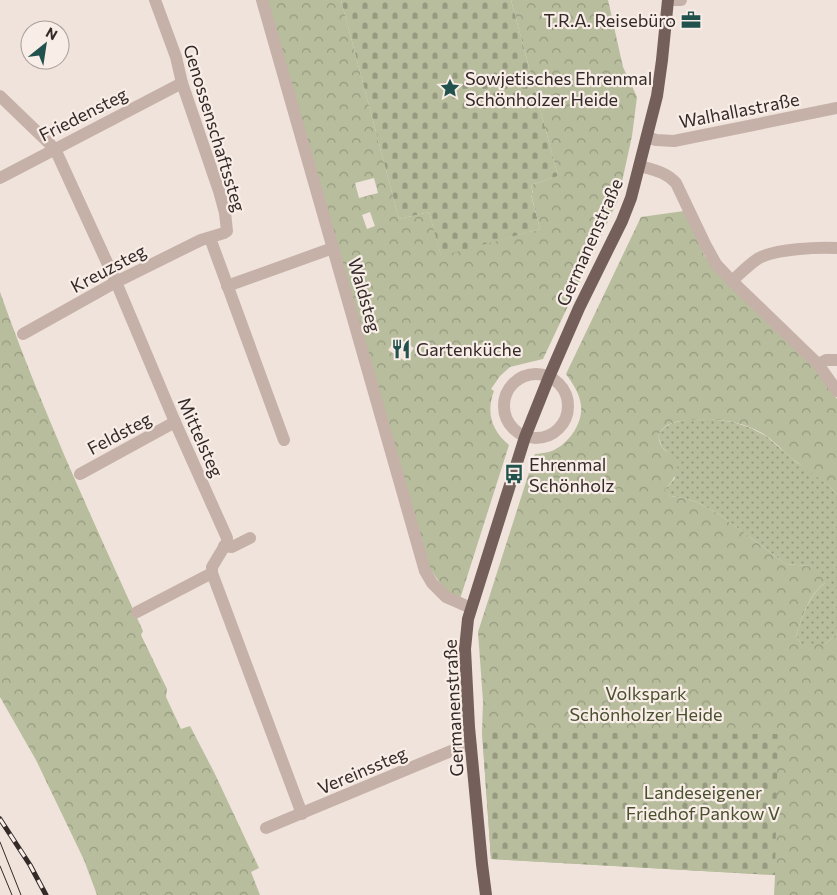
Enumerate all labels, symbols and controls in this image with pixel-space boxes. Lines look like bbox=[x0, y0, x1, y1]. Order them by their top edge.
place label: T.R.A. Reisebüro bbox=[543, 9, 676, 31]
office icon: T.R.A. Reisebüro bbox=[680, 9, 702, 31]
north arrow bbox=[20, 20, 70, 70]
text: N bbox=[43, 23, 61, 43]
street label: Genossenschaftssteg bbox=[179, 42, 251, 215]
place label: Sowjetisches Ehrenmal Schönholzer Heide bbox=[465, 67, 652, 110]
place icon: Sowjetisches Ehrenmal Schönholzer Heide bbox=[439, 77, 461, 99]
street label: Friedensteg bbox=[35, 82, 131, 146]
street label: Walhallastraße bbox=[677, 88, 801, 132]
street label: Germanenstraße bbox=[551, 175, 627, 309]
street label: Kreuzsteg bbox=[67, 239, 150, 297]
street label: Waldsteg bbox=[344, 255, 386, 335]
restaurant icon: Gartenküche bbox=[390, 338, 412, 360]
place label: Gartenküche bbox=[416, 338, 521, 360]
street label: Mittelsteg bbox=[174, 394, 228, 481]
street label: Feldsteg bbox=[83, 407, 155, 459]
place label: Ehrenmal Schönholz bbox=[529, 453, 614, 496]
bus stop icon: Ehrenmal Schönholz bbox=[503, 463, 525, 485]
street label: Germanenstraße bbox=[438, 639, 468, 777]
park label: Volkspark Schönholzer Heide bbox=[569, 682, 723, 725]
street label: Vereinssteg bbox=[314, 741, 410, 799]
park label: Landeseigener Friedhof Pankow V bbox=[626, 781, 780, 824]

